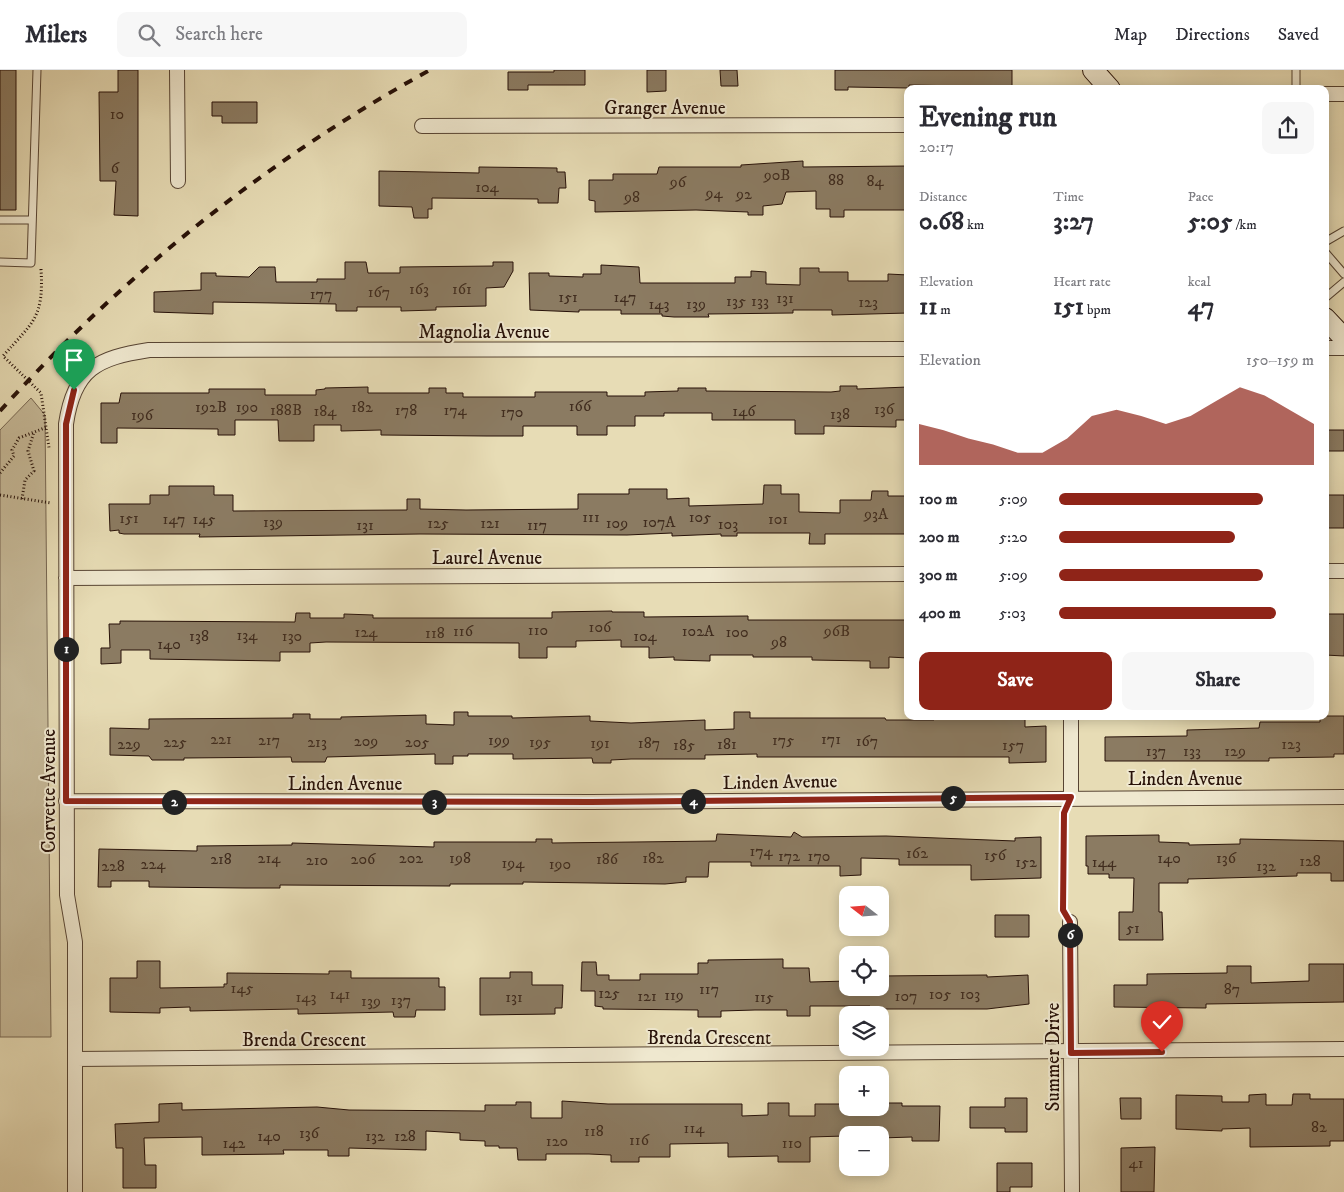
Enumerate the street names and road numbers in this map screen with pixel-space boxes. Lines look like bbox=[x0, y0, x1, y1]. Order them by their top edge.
street label: Granger Avenue bbox=[604, 97, 726, 120]
street label: Magnolia Avenue bbox=[418, 321, 550, 344]
street label: Laurel Avenue bbox=[432, 547, 542, 570]
street label: Corvette Avenue bbox=[38, 729, 61, 853]
street label: Linden Avenue bbox=[1128, 768, 1242, 791]
street label: Linden Avenue bbox=[723, 770, 838, 795]
street label: Linden Avenue bbox=[288, 773, 402, 796]
street label: Summer Drive bbox=[1042, 1002, 1065, 1111]
street label: Brenda Crescent bbox=[647, 1027, 771, 1050]
street label: Brenda Crescent bbox=[242, 1029, 366, 1052]

